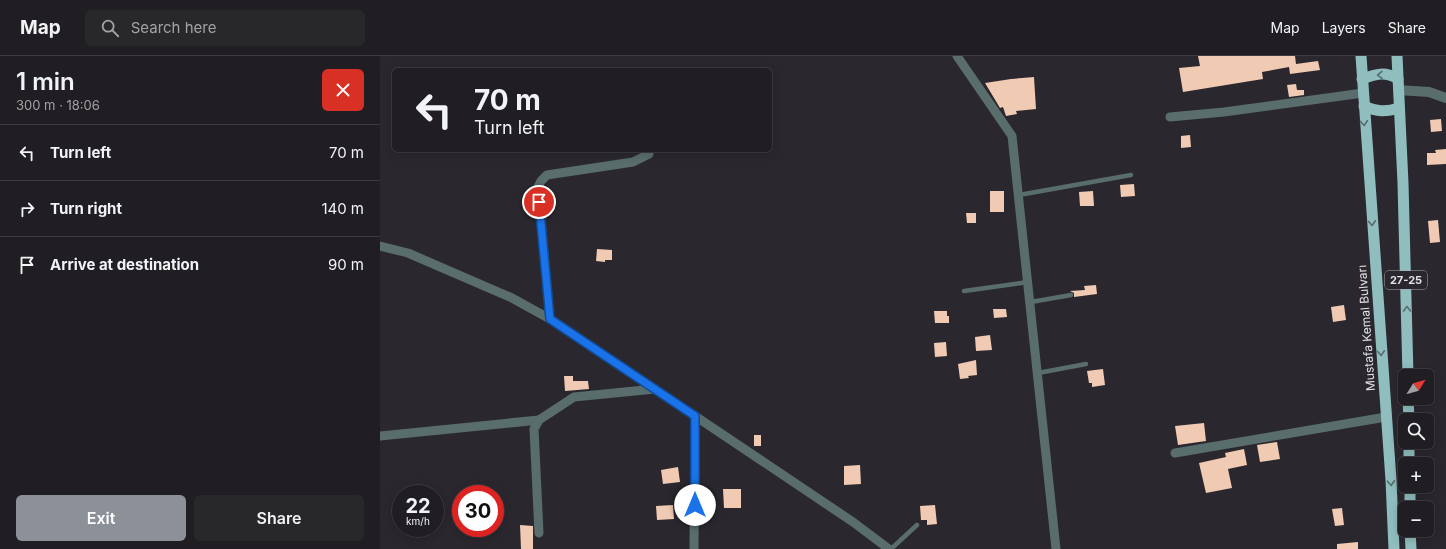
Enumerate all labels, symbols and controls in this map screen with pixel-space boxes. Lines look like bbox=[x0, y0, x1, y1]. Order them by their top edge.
search box bbox=[85, 10, 365, 46]
text: Map bbox=[20, 16, 61, 39]
icon: search bbox=[99, 17, 121, 39]
text: Search here bbox=[131, 18, 216, 37]
text: Map bbox=[1271, 19, 1300, 36]
text: Layers bbox=[1322, 19, 1366, 36]
text: Share bbox=[1388, 19, 1426, 36]
text: 1 min bbox=[16, 67, 75, 96]
button: close bbox=[322, 69, 364, 111]
one-way arrow bbox=[1377, 70, 1383, 79]
text: 70 m bbox=[474, 83, 541, 117]
icon: left bbox=[408, 84, 460, 136]
text: 300 m · 18:06 bbox=[16, 97, 100, 113]
text: Turn left bbox=[474, 117, 544, 138]
one-way arrow bbox=[1360, 120, 1369, 126]
icon: left bbox=[16, 142, 38, 164]
text: Turn left bbox=[50, 143, 111, 162]
text: 70 m bbox=[329, 143, 364, 162]
pin bbox=[522, 185, 556, 219]
icon: arrive bbox=[528, 191, 550, 213]
icon: right bbox=[16, 198, 38, 220]
text: Turn right bbox=[50, 199, 122, 218]
text: 140 m bbox=[321, 199, 364, 218]
one-way arrow bbox=[1367, 220, 1376, 226]
icon: arrive bbox=[16, 254, 38, 276]
text: Arrive at destination bbox=[50, 255, 199, 274]
text: 90 m bbox=[328, 255, 364, 274]
street label: Mustafa Kemal Bulvarı bbox=[1354, 264, 1378, 392]
road number: 27-25 bbox=[1385, 271, 1427, 289]
one-way arrow bbox=[1403, 306, 1411, 312]
one-way arrow bbox=[1376, 350, 1385, 356]
north arrow bbox=[1398, 369, 1434, 405]
map controls bbox=[1398, 369, 1434, 537]
button: search bbox=[1398, 413, 1434, 449]
button: + bbox=[1398, 457, 1434, 493]
one-way arrow bbox=[1387, 480, 1395, 486]
position arrow bbox=[674, 484, 716, 526]
speed limit sign: 30 bbox=[452, 485, 504, 537]
text: 22 bbox=[405, 494, 431, 518]
button: Exit bbox=[16, 495, 186, 541]
button: Share bbox=[194, 495, 364, 541]
button: − bbox=[1398, 501, 1434, 537]
text: km/h bbox=[406, 515, 430, 527]

